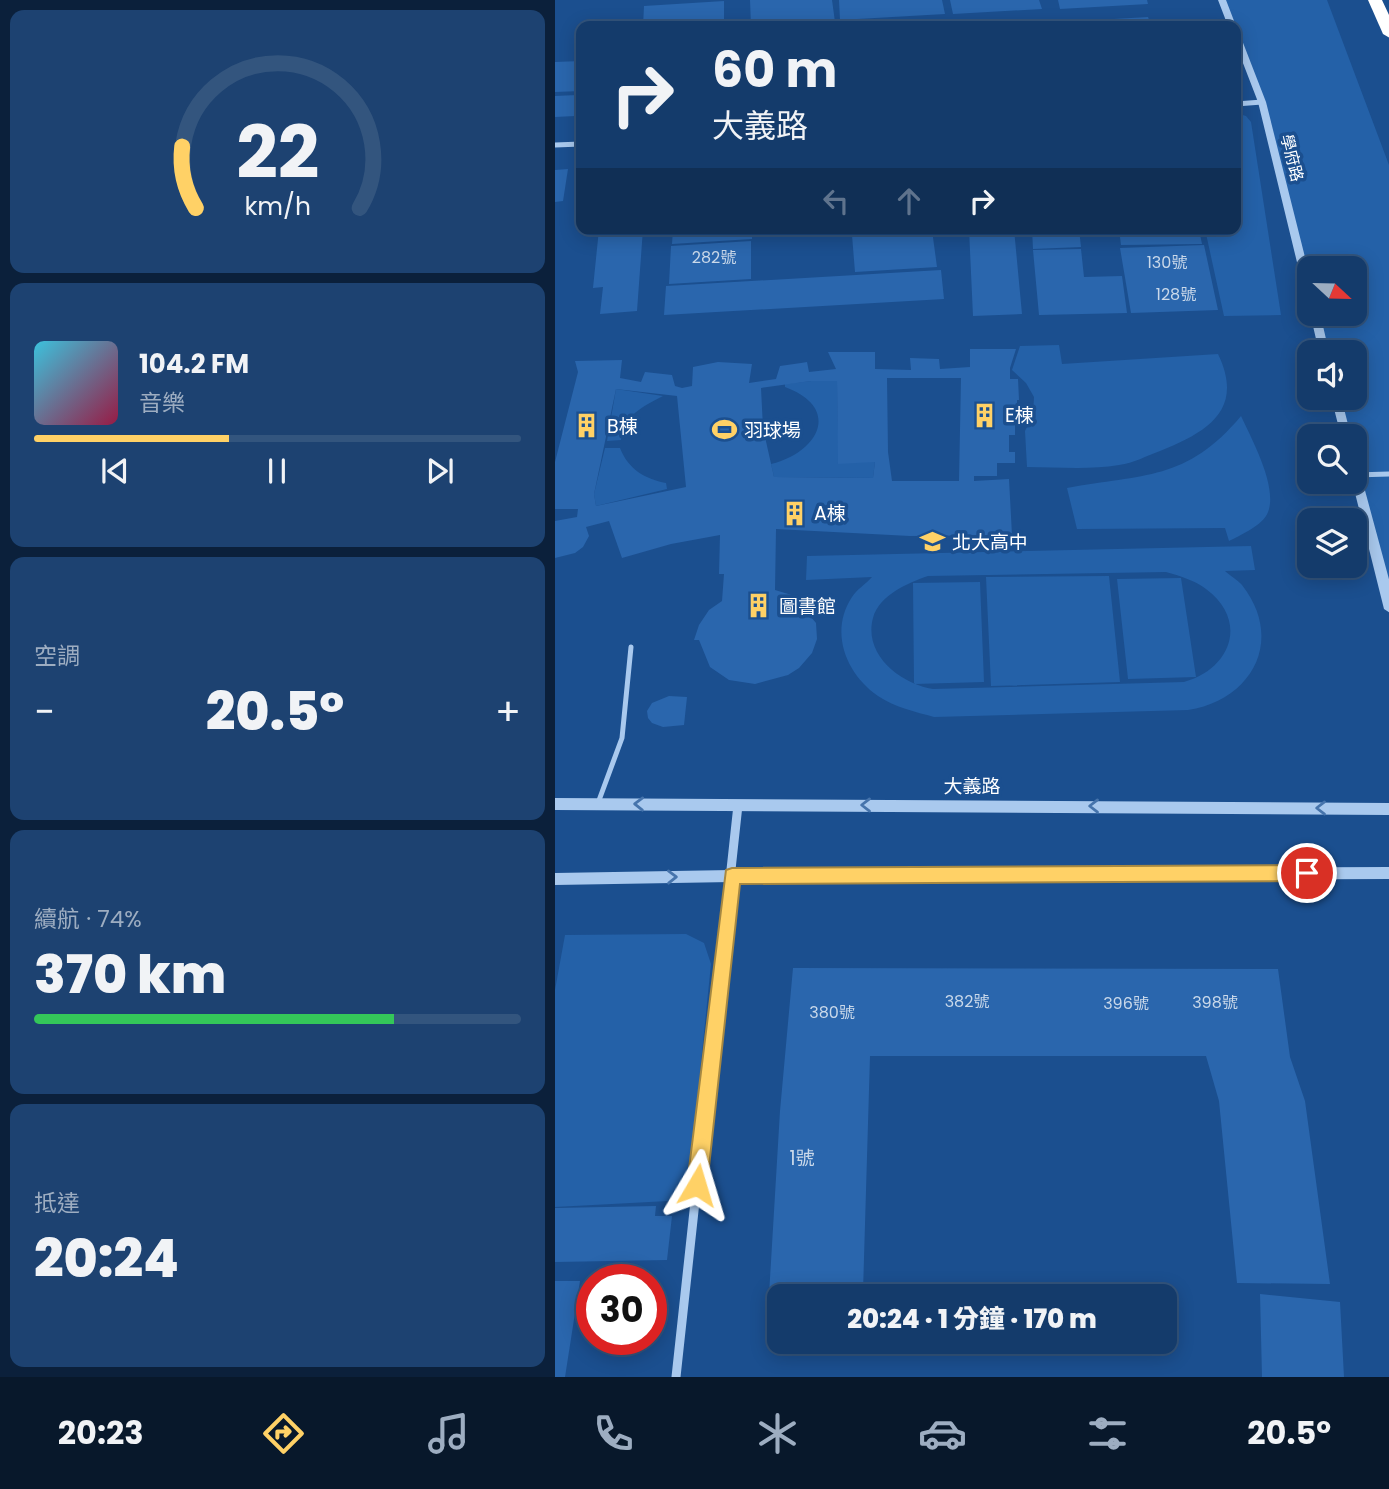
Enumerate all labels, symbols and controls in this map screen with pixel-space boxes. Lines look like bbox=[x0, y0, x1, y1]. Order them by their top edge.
text: 60 m bbox=[712, 36, 837, 104]
icon: right bbox=[597, 49, 688, 140]
text: 22 bbox=[236, 102, 319, 203]
text: 大義路 bbox=[712, 103, 808, 148]
street label: 學府路 bbox=[1275, 132, 1309, 184]
icon: left bbox=[817, 182, 855, 220]
icon: ahead bbox=[890, 182, 928, 220]
icon: right bbox=[963, 182, 1001, 220]
text: km/h bbox=[244, 189, 311, 224]
house number: 282號 bbox=[692, 246, 736, 269]
house number: 130號 bbox=[1147, 251, 1187, 274]
north arrow bbox=[1297, 256, 1367, 326]
map controls bbox=[1297, 256, 1367, 578]
house number: 128號 bbox=[1156, 283, 1196, 306]
button: sound bbox=[1297, 340, 1367, 410]
text: 104.2 FM bbox=[139, 346, 249, 382]
text: 音樂 bbox=[139, 387, 185, 419]
building icon: E棟 bbox=[971, 401, 999, 429]
place label: E棟 bbox=[1005, 402, 1034, 429]
building icon: B棟 bbox=[573, 412, 601, 440]
place label: B棟 bbox=[607, 413, 638, 440]
sports icon: 羽球場 bbox=[710, 416, 738, 444]
place label: 羽球場 bbox=[744, 417, 801, 444]
button: search bbox=[1297, 424, 1367, 494]
icon: previous bbox=[96, 452, 134, 490]
icon: pause bbox=[258, 452, 296, 490]
icon: next bbox=[421, 452, 459, 490]
building icon: A棟 bbox=[780, 499, 808, 527]
place label: A棟 bbox=[814, 500, 846, 527]
button: layers bbox=[1297, 508, 1367, 578]
school or university icon: 北大高中 bbox=[918, 528, 946, 556]
place label: 北大高中 bbox=[952, 529, 1028, 556]
building icon: 圖書館 bbox=[745, 592, 773, 620]
place label: 圖書館 bbox=[779, 593, 836, 620]
text: 空調 bbox=[34, 640, 80, 672]
text: 20.5° bbox=[206, 675, 344, 748]
text: − bbox=[34, 685, 55, 738]
text: + bbox=[495, 685, 521, 738]
street label: 大義路 bbox=[943, 773, 1001, 800]
one-way arrow bbox=[633, 796, 643, 812]
one-way arrow bbox=[860, 797, 871, 813]
one-way arrow bbox=[1088, 799, 1099, 814]
one-way arrow bbox=[1315, 800, 1326, 816]
pin bbox=[1277, 843, 1337, 903]
icon: arrive bbox=[1288, 854, 1326, 892]
one-way arrow bbox=[667, 869, 678, 885]
text: 續航 · 74% bbox=[34, 903, 142, 935]
text: 370 km bbox=[34, 938, 226, 1011]
house number: 382號 bbox=[945, 990, 989, 1013]
house number: 398號 bbox=[1192, 991, 1238, 1014]
house number: 396號 bbox=[1103, 992, 1149, 1015]
house number: 380號 bbox=[809, 1001, 855, 1024]
house number: 1號 bbox=[789, 1145, 815, 1172]
position arrow bbox=[660, 1148, 734, 1222]
text: 抵達 bbox=[34, 1187, 80, 1219]
text: 20:24 bbox=[34, 1222, 179, 1295]
speed limit sign: 30 bbox=[576, 1264, 667, 1355]
text: 20:24 · 1 分鐘 · 170 m bbox=[847, 1301, 1097, 1337]
icon: directions bbox=[259, 1409, 308, 1458]
icon: music bbox=[424, 1409, 473, 1458]
icon: phone bbox=[589, 1409, 638, 1458]
icon: climate bbox=[753, 1409, 802, 1458]
icon: car bbox=[918, 1409, 967, 1458]
icon: filters bbox=[1083, 1409, 1132, 1458]
text: 20:23 bbox=[58, 1410, 144, 1455]
text: 20.5° bbox=[1247, 1410, 1331, 1455]

